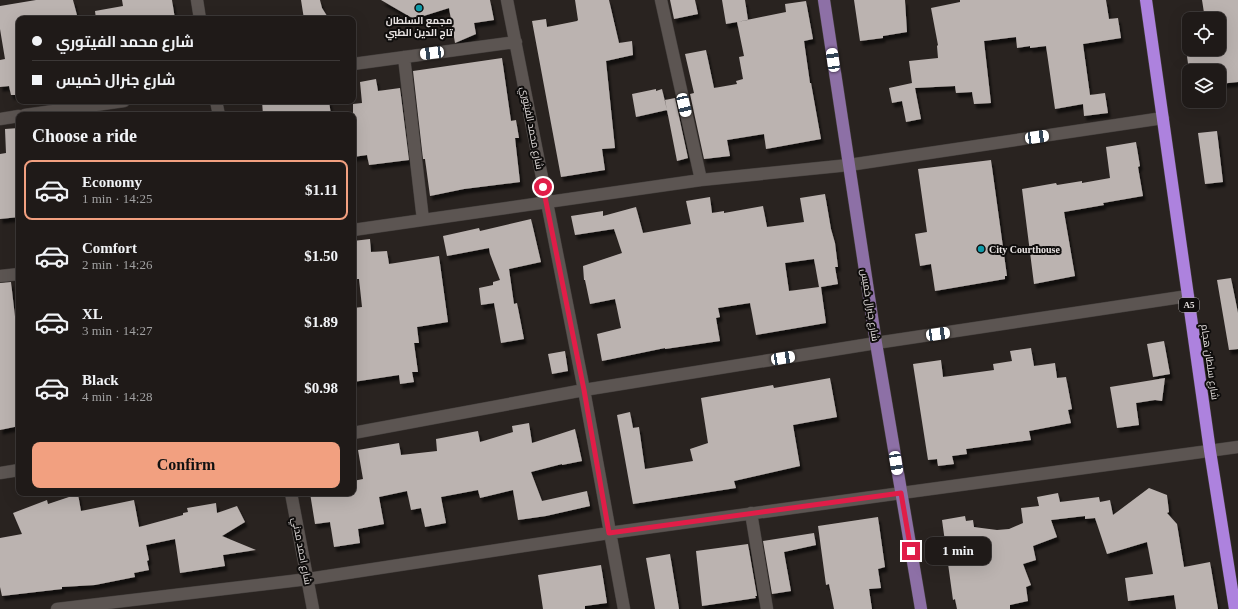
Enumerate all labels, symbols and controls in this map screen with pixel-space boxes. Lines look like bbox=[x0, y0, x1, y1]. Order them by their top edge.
marker: مجمع السلطان تاج الدين الطبي bbox=[414, 3, 424, 13]
map controls bbox=[1182, 12, 1226, 108]
button: locate bbox=[1182, 12, 1226, 56]
place label: مجمع السلطان تاج الدين الطبي bbox=[385, 15, 453, 41]
text: شارع محمد الفيتوري bbox=[56, 34, 194, 50]
car bbox=[419, 46, 445, 60]
car bbox=[825, 47, 841, 73]
button: layers bbox=[1182, 64, 1226, 108]
text: شارع جنرال خميس bbox=[56, 72, 175, 88]
street label: شارع محمد الفيتوري bbox=[517, 86, 545, 171]
car bbox=[675, 92, 693, 118]
text: Choose a ride bbox=[32, 126, 137, 146]
car bbox=[1024, 129, 1050, 145]
icon: car bbox=[34, 172, 70, 208]
text: Economy bbox=[82, 174, 142, 190]
route start bbox=[534, 178, 552, 196]
text: $1.11 bbox=[305, 182, 338, 198]
text: 1 min · 14:25 bbox=[82, 191, 152, 206]
icon: car bbox=[34, 238, 70, 274]
text: Comfort bbox=[82, 240, 137, 256]
marker: City Courthouse bbox=[976, 244, 986, 254]
place label: City Courthouse bbox=[989, 244, 1060, 255]
text: $1.50 bbox=[304, 248, 338, 264]
text: 2 min · 14:26 bbox=[82, 257, 152, 272]
street label: شارع جنرال خميس bbox=[858, 268, 881, 342]
road number: A5 bbox=[1179, 298, 1199, 312]
icon: car bbox=[34, 304, 70, 340]
text: XL bbox=[82, 306, 103, 322]
text: $1.89 bbox=[304, 314, 338, 330]
text: 3 min · 14:27 bbox=[82, 323, 152, 338]
street label: شارع سلطان هجام bbox=[1197, 324, 1221, 401]
car bbox=[925, 326, 951, 342]
car bbox=[770, 350, 796, 366]
icon: car bbox=[34, 370, 70, 406]
text: Black bbox=[82, 372, 119, 388]
text: $0.98 bbox=[304, 380, 338, 396]
text: 4 min · 14:28 bbox=[82, 389, 152, 404]
button: Confirm bbox=[32, 442, 340, 488]
car bbox=[888, 450, 904, 476]
street label: شارع احمد مدني bbox=[288, 517, 314, 586]
callout: 1 min bbox=[925, 537, 991, 565]
route end bbox=[902, 542, 920, 560]
text: 1 min bbox=[942, 543, 974, 558]

